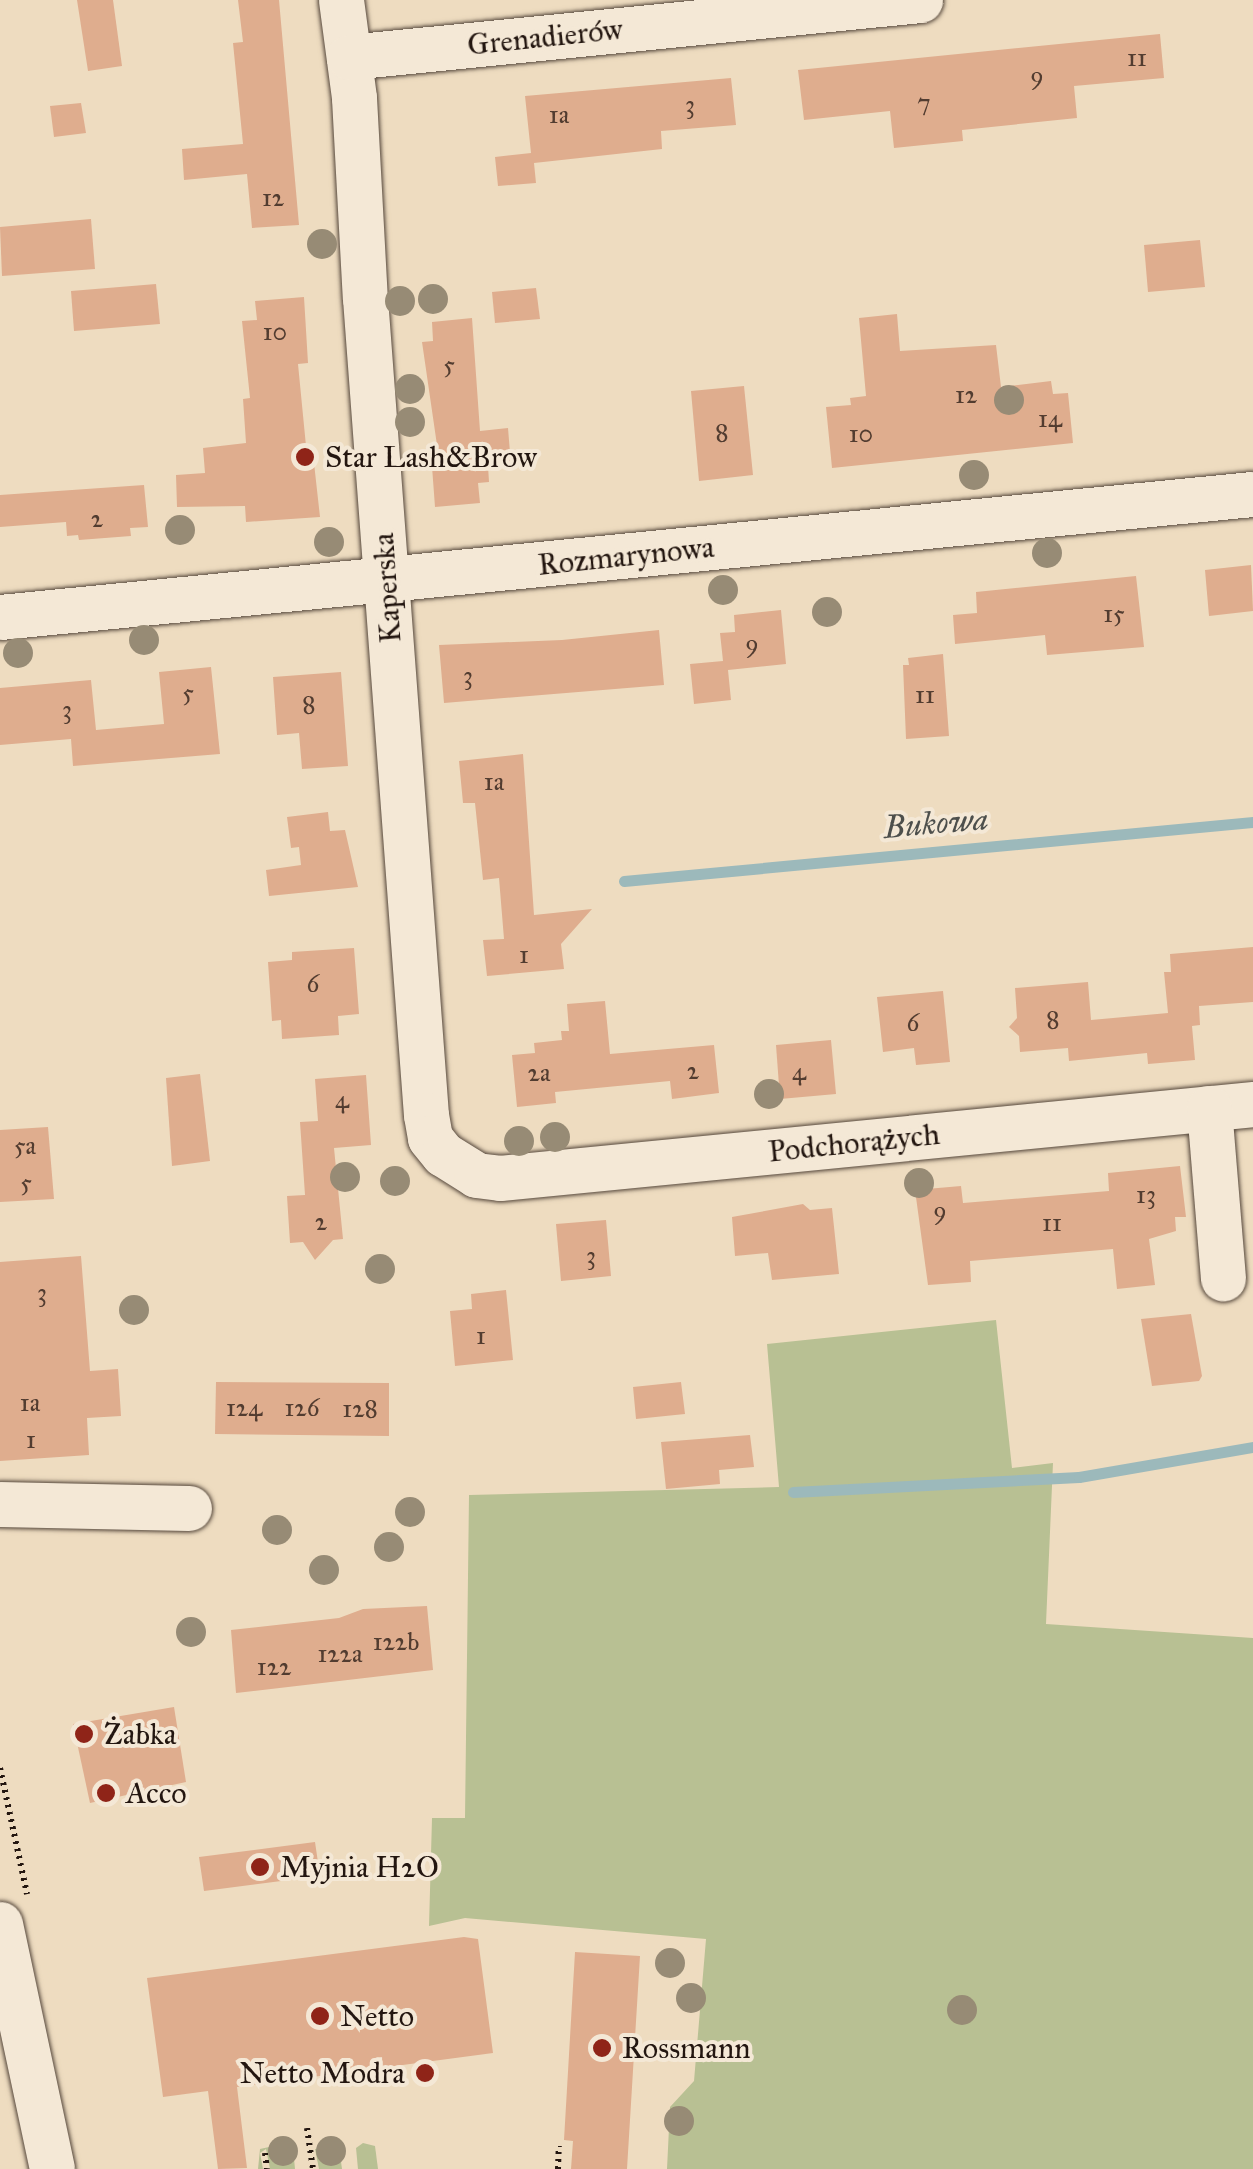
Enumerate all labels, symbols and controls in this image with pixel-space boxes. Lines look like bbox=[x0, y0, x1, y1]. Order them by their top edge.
street label: Grenadierów bbox=[466, 11, 624, 63]
house number: 11 bbox=[1127, 43, 1147, 73]
house number: 9 bbox=[1030, 61, 1044, 91]
house number: 7 bbox=[917, 88, 931, 118]
house number: 3 bbox=[685, 90, 695, 120]
house number: 1a bbox=[549, 100, 569, 130]
house number: 12 bbox=[262, 183, 284, 213]
house number: 10 bbox=[263, 317, 287, 347]
house number: 5 bbox=[443, 350, 455, 380]
house number: 12 bbox=[955, 380, 977, 410]
house number: 14 bbox=[1038, 404, 1062, 434]
house number: 8 bbox=[715, 418, 729, 448]
house number: 10 bbox=[849, 419, 873, 449]
place label: Star Lash&Brow bbox=[325, 439, 537, 475]
marker: Star Lash&Brow bbox=[294, 446, 316, 468]
house number: 2 bbox=[91, 504, 103, 534]
street label: Rozmarynowa bbox=[536, 529, 716, 583]
street label: Kaperska bbox=[365, 532, 409, 644]
house number: 15 bbox=[1103, 599, 1125, 629]
house number: 9 bbox=[745, 629, 759, 659]
house number: 3 bbox=[463, 661, 473, 691]
house number: 5 bbox=[182, 678, 194, 708]
house number: 11 bbox=[915, 680, 935, 710]
house number: 8 bbox=[302, 690, 316, 720]
house number: 3 bbox=[62, 695, 72, 725]
house number: 1a bbox=[484, 767, 504, 797]
water label: Bukowa bbox=[882, 800, 990, 848]
house number: 1 bbox=[519, 940, 529, 970]
house number: 6 bbox=[307, 969, 319, 999]
house number: 8 bbox=[1046, 1005, 1060, 1035]
house number: 6 bbox=[907, 1008, 919, 1038]
house number: 2 bbox=[687, 1056, 699, 1086]
house number: 4 bbox=[792, 1057, 806, 1087]
house number: 2a bbox=[528, 1058, 550, 1088]
house number: 4 bbox=[335, 1085, 349, 1115]
street label: Podchorążych bbox=[766, 1116, 942, 1170]
house number: 5a bbox=[14, 1131, 36, 1161]
house number: 5 bbox=[20, 1168, 32, 1198]
house number: 13 bbox=[1136, 1180, 1156, 1210]
house number: 9 bbox=[933, 1196, 947, 1226]
house number: 2 bbox=[315, 1207, 327, 1237]
house number: 11 bbox=[1042, 1208, 1062, 1238]
house number: 3 bbox=[586, 1241, 596, 1271]
house number: 3 bbox=[37, 1278, 47, 1308]
house number: 1 bbox=[476, 1321, 486, 1351]
house number: 1a bbox=[20, 1388, 40, 1418]
house number: 124 bbox=[226, 1393, 262, 1423]
house number: 126 bbox=[284, 1393, 320, 1423]
house number: 128 bbox=[342, 1394, 378, 1424]
house number: 1 bbox=[26, 1425, 36, 1455]
house number: 122b bbox=[373, 1627, 419, 1657]
house number: 122a bbox=[317, 1639, 363, 1669]
house number: 122 bbox=[257, 1652, 291, 1682]
place label: Żabka bbox=[104, 1716, 176, 1752]
marker: Żabka bbox=[73, 1723, 95, 1745]
place label: Acco bbox=[126, 1775, 187, 1811]
marker: Acco bbox=[95, 1782, 117, 1804]
place label: Myjnia H2O bbox=[280, 1849, 439, 1885]
marker: Myjnia H2O bbox=[249, 1856, 271, 1878]
place label: Netto bbox=[340, 1998, 414, 2034]
marker: Netto bbox=[309, 2005, 331, 2027]
place label: Rossmann bbox=[622, 2030, 750, 2066]
marker: Rossmann bbox=[591, 2037, 613, 2059]
place label: Netto Modra bbox=[240, 2055, 405, 2091]
marker: Netto Modra bbox=[414, 2062, 436, 2084]

